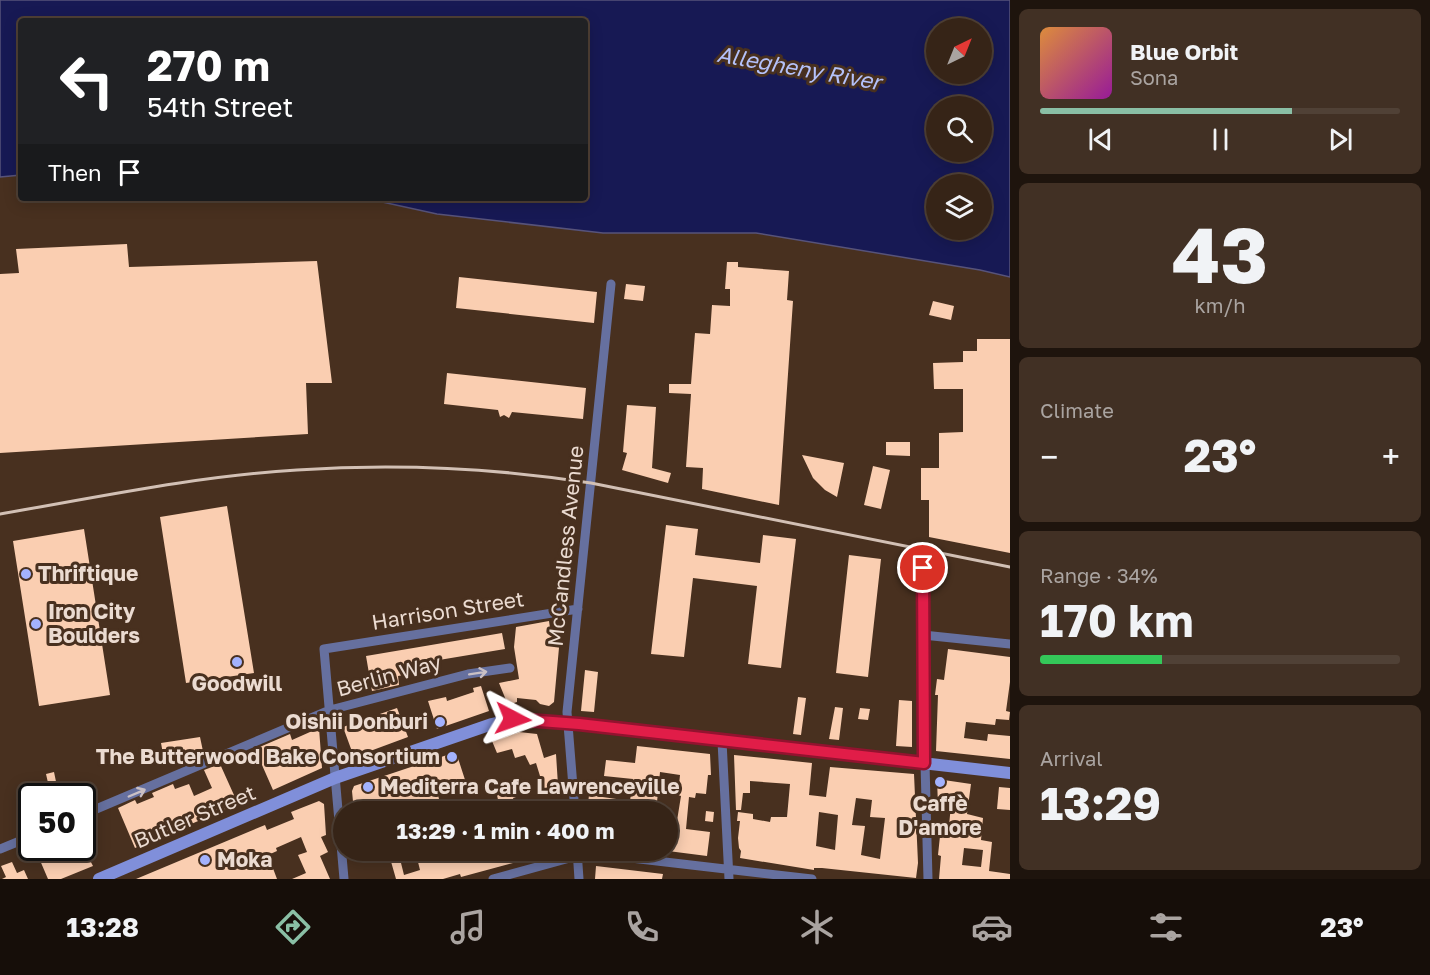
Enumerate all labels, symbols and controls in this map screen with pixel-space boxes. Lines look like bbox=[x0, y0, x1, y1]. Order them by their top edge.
north arrow bbox=[926, 18, 992, 84]
map controls bbox=[926, 18, 992, 240]
text: Blue Orbit bbox=[1130, 38, 1238, 65]
text: 270 m bbox=[147, 40, 270, 90]
water label: Allegheny River bbox=[715, 40, 886, 96]
icon: left bbox=[48, 42, 126, 120]
text: Sona bbox=[1130, 65, 1178, 89]
text: 54th Street bbox=[147, 91, 293, 123]
button: search bbox=[926, 96, 992, 162]
icon: previous bbox=[1084, 123, 1117, 156]
icon: pause bbox=[1204, 123, 1237, 156]
icon: next bbox=[1324, 123, 1357, 156]
icon: arrive bbox=[113, 156, 146, 189]
text: Then bbox=[48, 159, 101, 186]
button: layers bbox=[926, 174, 992, 240]
text: 43 bbox=[1172, 207, 1268, 300]
text: km/h bbox=[1195, 293, 1245, 317]
text: Climate bbox=[1040, 398, 1114, 422]
text: 23° bbox=[1184, 428, 1256, 482]
text: − bbox=[1040, 437, 1058, 476]
text: + bbox=[1382, 437, 1400, 476]
street label: McCandless Avenue bbox=[542, 444, 588, 648]
pin bbox=[897, 542, 948, 593]
icon: arrive bbox=[906, 551, 939, 584]
place label: Thriftique bbox=[38, 560, 138, 586]
text: Range · 34% bbox=[1040, 563, 1158, 587]
marker: Thriftique bbox=[19, 567, 33, 581]
street label: Harrison Street bbox=[370, 585, 526, 635]
text: 170 km bbox=[1040, 593, 1194, 647]
place label: Iron City Boulders bbox=[48, 598, 140, 648]
marker: Iron City Boulders bbox=[29, 617, 43, 631]
street label: Berlin Way bbox=[333, 649, 444, 702]
marker: Goodwill bbox=[230, 655, 244, 669]
one-way arrow bbox=[468, 667, 487, 678]
place label: Goodwill bbox=[192, 670, 282, 696]
position arrow bbox=[481, 687, 545, 751]
place label: Oishii Donburi bbox=[285, 708, 428, 734]
marker: Oishii Donburi bbox=[433, 715, 447, 729]
place label: The Butterwood Bake Consortium bbox=[96, 743, 440, 769]
text: Arrival bbox=[1040, 746, 1103, 770]
marker: The Butterwood Bake Consortium bbox=[445, 750, 459, 764]
place label: Mediterra Cafe Lawrenceville bbox=[380, 773, 680, 799]
marker: Caffè D'amore bbox=[933, 775, 947, 789]
text: 13:29 bbox=[1040, 776, 1161, 830]
street label: Butler Street bbox=[130, 779, 259, 853]
marker: Mediterra Cafe Lawrenceville bbox=[361, 780, 375, 794]
speed limit sign: 50 bbox=[18, 783, 96, 861]
one-way arrow bbox=[127, 786, 145, 798]
place label: Caffè D'amore bbox=[898, 790, 982, 840]
text: 13:29 · 1 min · 400 m bbox=[397, 817, 614, 844]
place label: Moka bbox=[217, 846, 272, 872]
marker: Moka bbox=[198, 853, 212, 867]
icon: directions bbox=[272, 906, 314, 948]
icon: music bbox=[447, 906, 489, 948]
icon: phone bbox=[621, 906, 663, 948]
icon: climate bbox=[796, 906, 838, 948]
icon: car bbox=[971, 906, 1013, 948]
icon: filters bbox=[1145, 906, 1187, 948]
text: 13:28 bbox=[66, 911, 139, 943]
text: 23° bbox=[1320, 911, 1364, 943]

